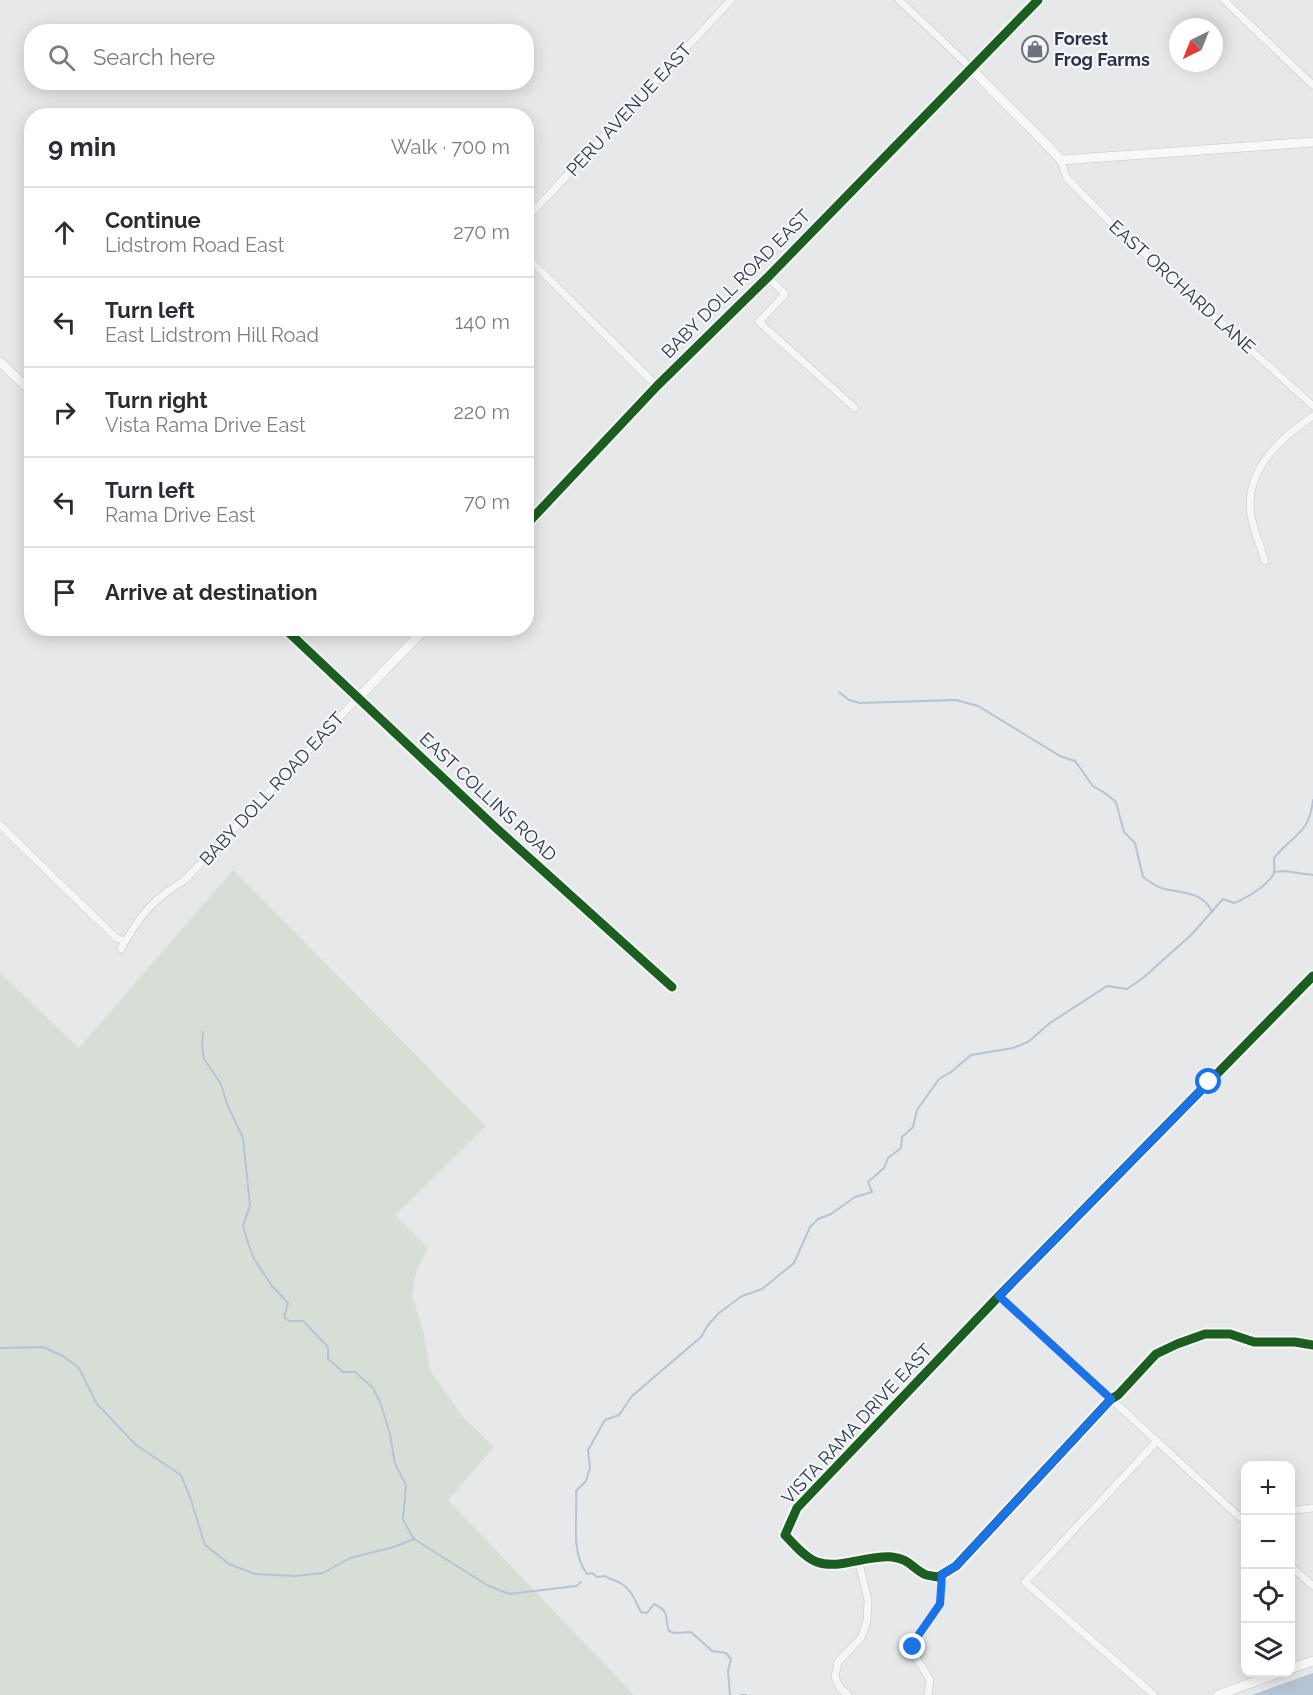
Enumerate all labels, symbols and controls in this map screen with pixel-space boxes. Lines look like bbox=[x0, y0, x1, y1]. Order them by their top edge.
north arrow bbox=[1169, 18, 1223, 72]
search box bbox=[24, 24, 534, 90]
place label: Forest Frog Farms bbox=[1054, 28, 1150, 70]
shop icon: Forest Frog Farms bbox=[1020, 34, 1050, 64]
street label: PERU AVENUE EAST bbox=[562, 39, 696, 180]
icon: search bbox=[45, 41, 78, 74]
text: Search here bbox=[93, 44, 215, 70]
text: 9 min bbox=[48, 132, 116, 162]
text: Walk · 700 m bbox=[391, 135, 510, 159]
street label: BABY DOLL ROAD EAST bbox=[657, 205, 814, 362]
text: Continue bbox=[105, 207, 201, 233]
icon: ahead bbox=[48, 216, 81, 249]
street label: EAST ORCHARD LANE bbox=[1105, 216, 1259, 358]
text: 270 m bbox=[453, 220, 510, 244]
text: Lidstrom Road East bbox=[105, 233, 284, 257]
text: Turn left bbox=[105, 297, 195, 323]
icon: left bbox=[48, 306, 81, 339]
text: 140 m bbox=[455, 310, 510, 334]
text: East Lidstrom Hill Road bbox=[105, 323, 319, 347]
text: Turn right bbox=[105, 387, 208, 413]
icon: right bbox=[48, 396, 81, 429]
text: 220 m bbox=[453, 400, 510, 424]
text: Vista Rama Drive East bbox=[105, 413, 306, 437]
text: Turn left bbox=[105, 477, 195, 503]
icon: left bbox=[48, 486, 81, 519]
text: 70 m bbox=[464, 490, 510, 514]
text: Rama Drive East bbox=[105, 503, 255, 527]
icon: arrive bbox=[48, 576, 81, 609]
text: Arrive at destination bbox=[105, 579, 318, 605]
street label: BABY DOLL ROAD EAST bbox=[195, 708, 348, 870]
street label: EAST COLLINS ROAD bbox=[416, 728, 561, 866]
route start bbox=[1195, 1068, 1221, 1094]
street label: VISTA RAMA DRIVE EAST bbox=[777, 1339, 936, 1508]
map controls bbox=[1241, 1461, 1295, 1677]
button: + bbox=[1241, 1461, 1295, 1515]
button: − bbox=[1241, 1515, 1295, 1569]
button: locate bbox=[1241, 1569, 1295, 1623]
button: layers bbox=[1241, 1623, 1295, 1677]
route end bbox=[899, 1633, 925, 1659]

